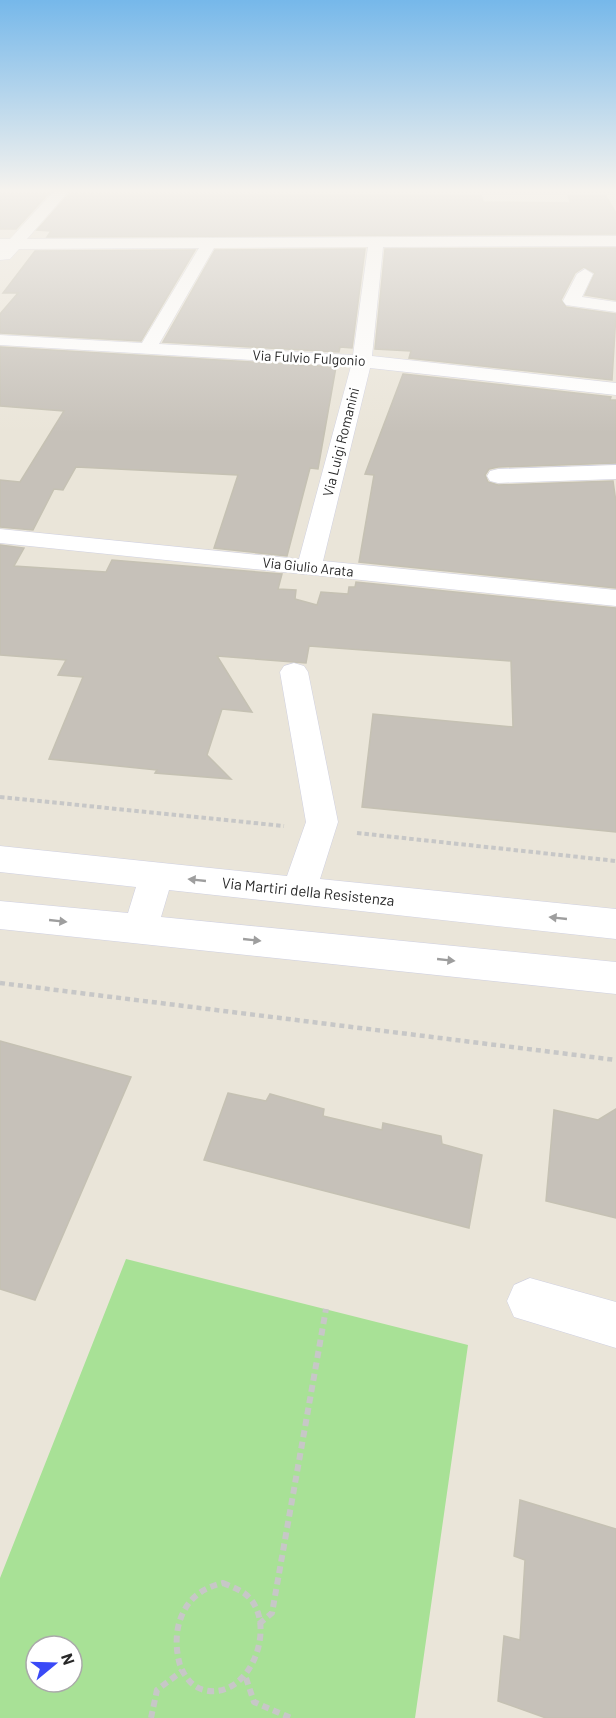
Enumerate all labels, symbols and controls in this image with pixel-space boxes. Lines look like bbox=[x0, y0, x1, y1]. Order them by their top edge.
street label: Via Fulvio Fulgonio bbox=[252, 346, 366, 369]
street label: Via Luigi Romanini bbox=[319, 386, 362, 498]
street label: Via Giulio Arata bbox=[262, 553, 354, 580]
street label: Via Martiri della Resistenza bbox=[221, 873, 395, 909]
one-way arrow bbox=[187, 875, 206, 885]
one-way arrow bbox=[548, 913, 567, 923]
one-way arrow bbox=[49, 916, 68, 926]
one-way arrow bbox=[243, 935, 262, 945]
one-way arrow bbox=[437, 955, 456, 965]
north arrow bbox=[24, 1634, 84, 1694]
text: N bbox=[58, 1651, 79, 1667]

